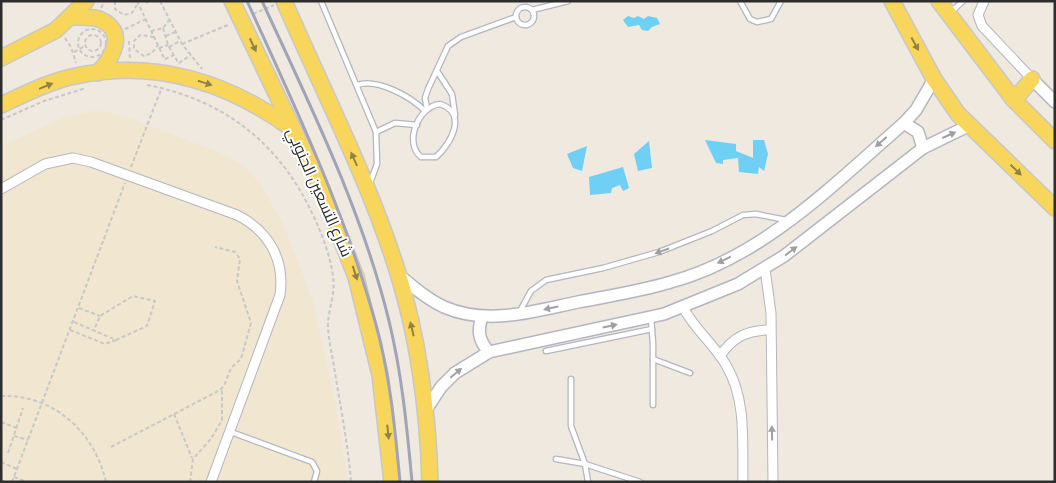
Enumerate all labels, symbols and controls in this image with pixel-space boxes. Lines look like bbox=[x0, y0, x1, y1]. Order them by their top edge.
one-way arrow bbox=[911, 37, 919, 51]
one-way arrow bbox=[249, 38, 257, 52]
one-way arrow bbox=[198, 79, 213, 87]
one-way arrow bbox=[39, 82, 54, 90]
street label: شارع التسعين الجنوبي bbox=[279, 125, 357, 261]
one-way arrow bbox=[942, 130, 956, 138]
one-way arrow bbox=[875, 137, 888, 148]
one-way arrow bbox=[349, 152, 357, 166]
one-way arrow bbox=[1010, 164, 1022, 176]
one-way arrow bbox=[784, 246, 797, 257]
one-way arrow bbox=[654, 247, 669, 255]
one-way arrow bbox=[717, 256, 731, 264]
one-way arrow bbox=[351, 266, 359, 281]
one-way arrow bbox=[543, 304, 559, 312]
one-way arrow bbox=[408, 322, 416, 337]
one-way arrow bbox=[602, 322, 617, 330]
one-way arrow bbox=[449, 367, 462, 378]
one-way arrow bbox=[384, 424, 392, 440]
one-way arrow bbox=[768, 425, 776, 441]

